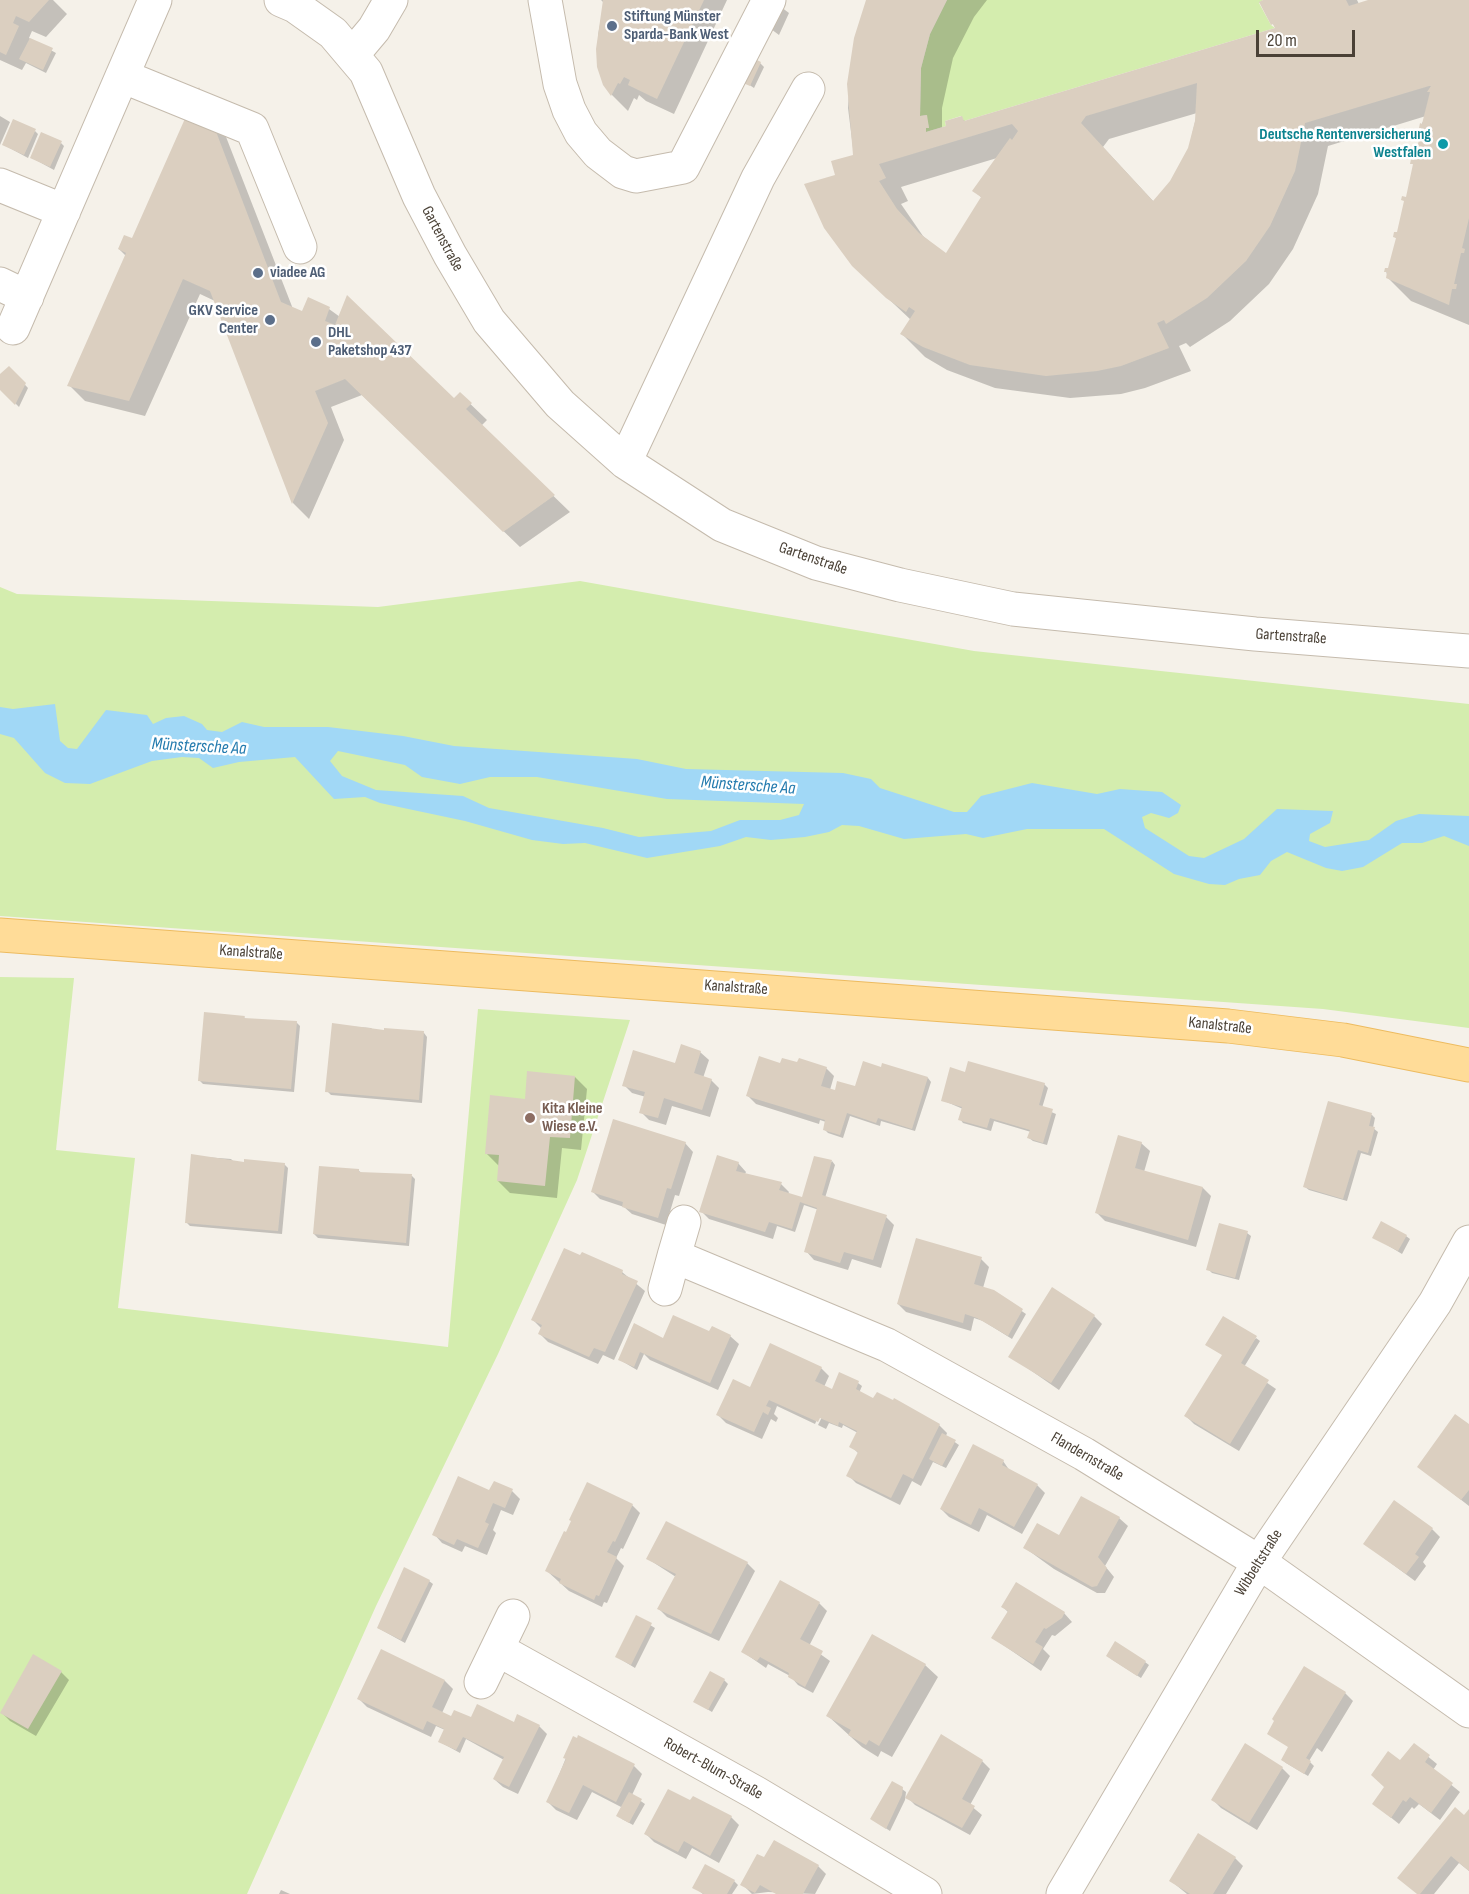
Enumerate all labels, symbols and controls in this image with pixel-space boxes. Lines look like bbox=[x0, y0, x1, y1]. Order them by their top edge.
place label: Stiftung Münster Sparda-Bank West bbox=[624, 7, 729, 45]
scale bar bbox=[1259, 18, 1358, 56]
marker: Stiftung Münster Sparda-Bank West bbox=[605, 19, 619, 33]
text: 20 m bbox=[1267, 30, 1297, 51]
place label: Deutsche Rentenversicherung Westfalen bbox=[1259, 125, 1431, 163]
marker: Deutsche Rentenversicherung Westfalen bbox=[1436, 137, 1450, 151]
street label: Gartenstraße bbox=[417, 203, 467, 275]
place label: viadee AG bbox=[270, 263, 325, 283]
marker: viadee AG bbox=[251, 266, 265, 280]
place label: GKV Service Center bbox=[189, 301, 258, 339]
marker: GKV Service Center bbox=[263, 313, 277, 327]
place label: DHL Paketshop 437 bbox=[328, 323, 411, 361]
marker: DHL Paketshop 437 bbox=[309, 335, 323, 349]
street label: Gartenstraße bbox=[776, 538, 850, 580]
street label: Gartenstraße bbox=[1255, 625, 1327, 649]
water label: Münstersche Aa bbox=[151, 734, 247, 760]
water label: Münstersche Aa bbox=[700, 772, 796, 800]
street label: Kanalstraße bbox=[219, 941, 283, 965]
street label: Kanalstraße bbox=[704, 976, 768, 1000]
street label: Kanalstraße bbox=[1187, 1013, 1253, 1039]
place label: Kita Kleine Wiese e.V. bbox=[542, 1099, 603, 1137]
marker: Kita Kleine Wiese e.V. bbox=[523, 1111, 537, 1125]
street label: Flandernstraße bbox=[1047, 1428, 1127, 1486]
street label: Wibbeltstraße bbox=[1231, 1526, 1287, 1600]
street label: Robert-Blum-Straße bbox=[660, 1734, 766, 1804]

